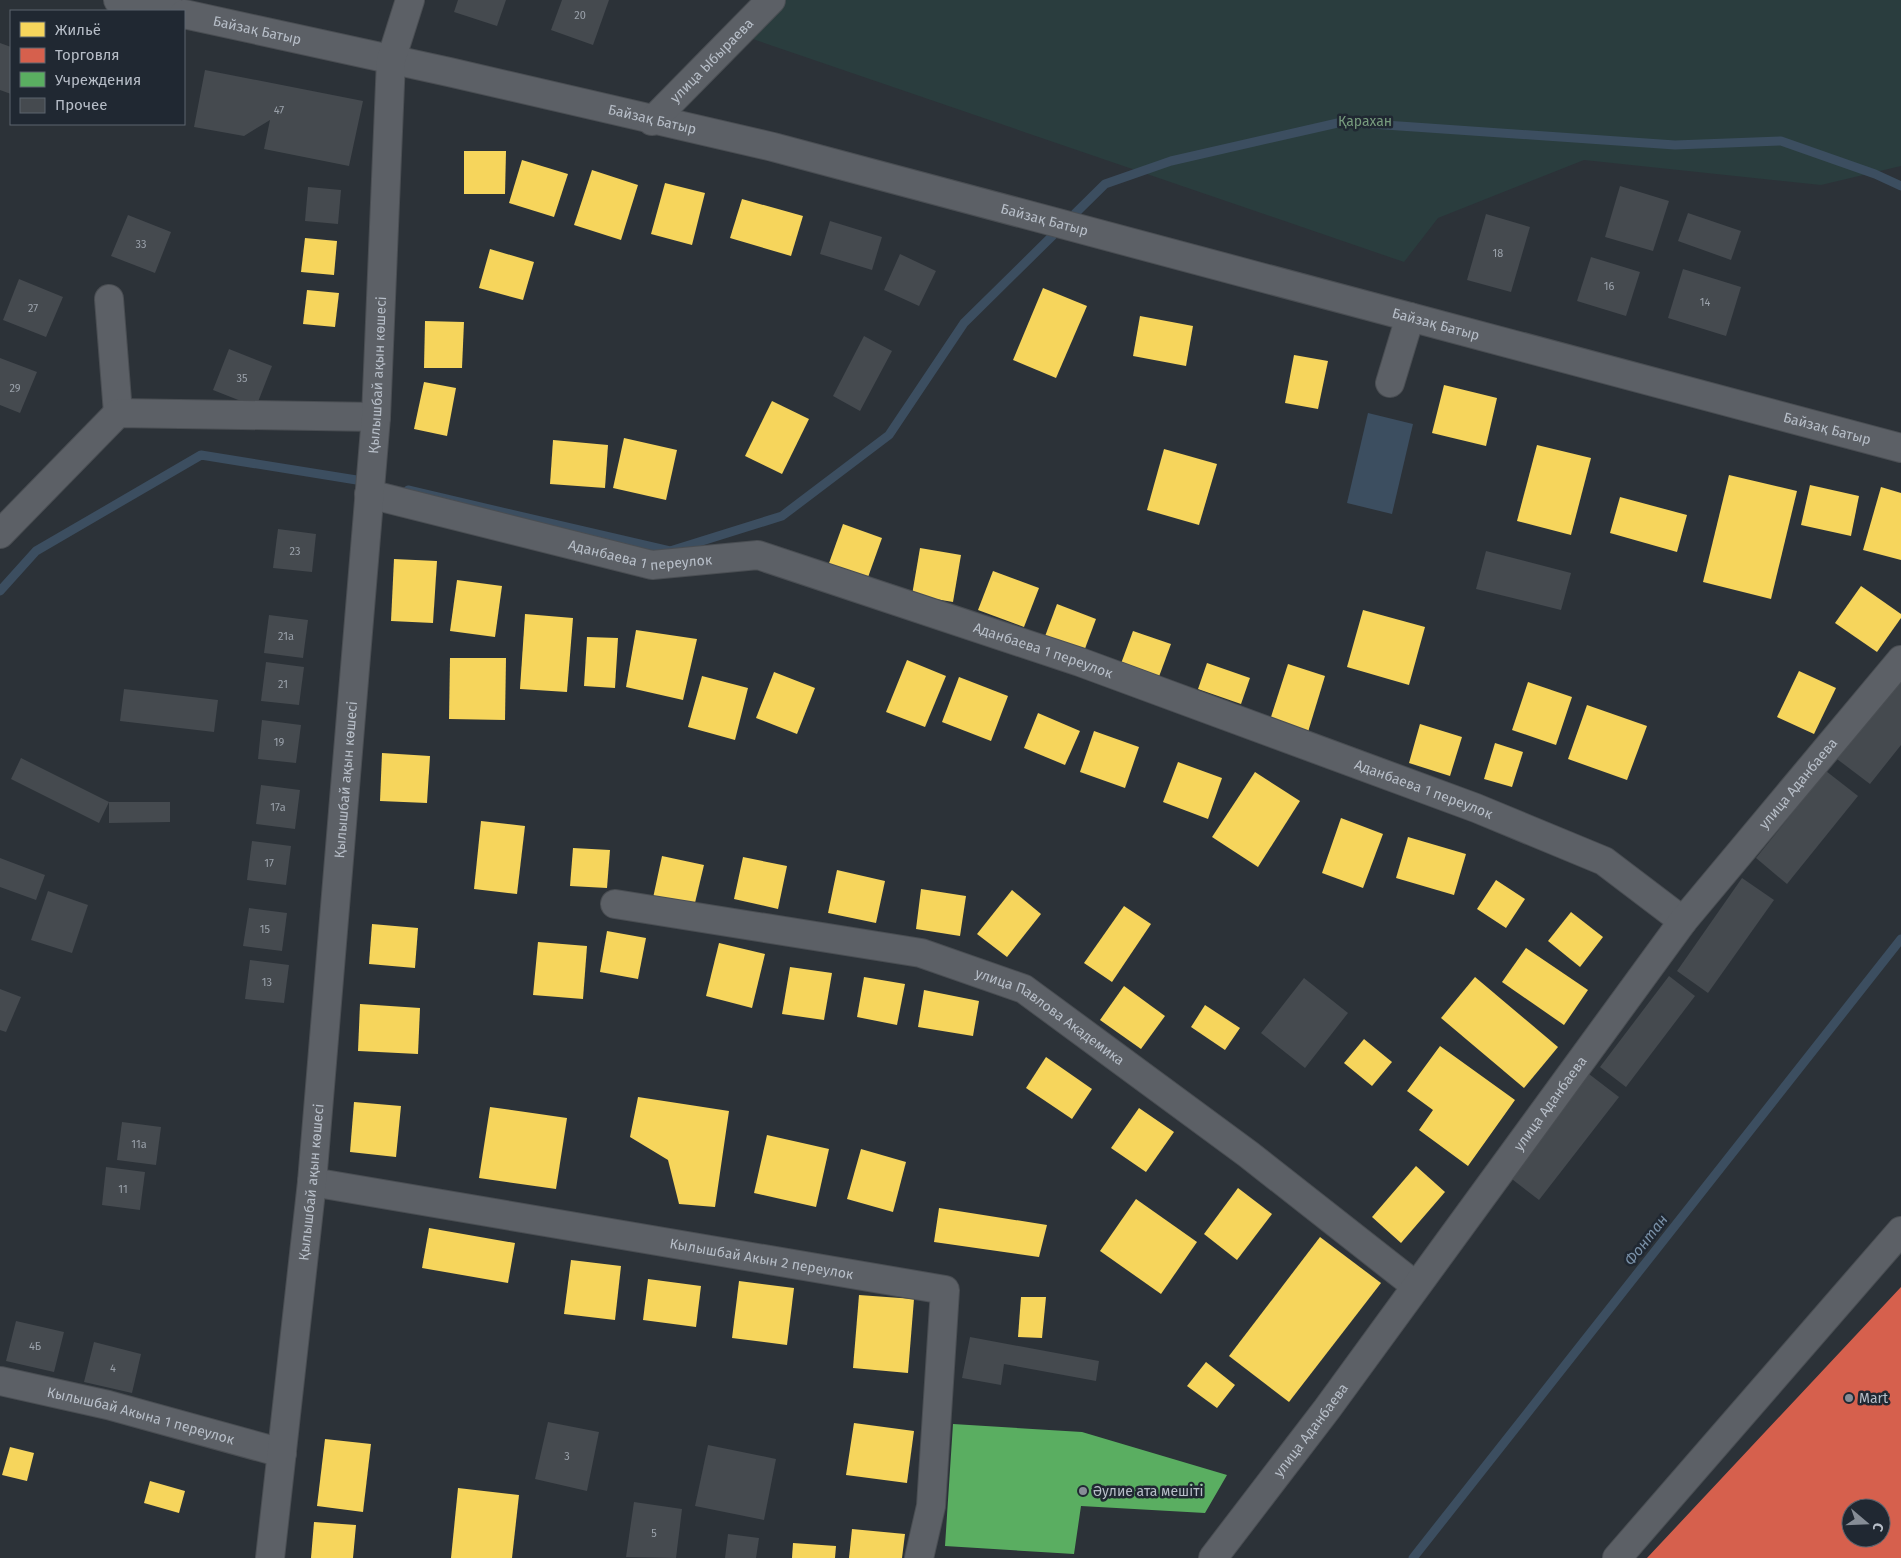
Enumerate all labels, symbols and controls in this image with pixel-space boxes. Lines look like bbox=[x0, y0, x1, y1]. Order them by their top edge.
house number: 20 bbox=[574, 9, 586, 22]
legend bbox=[10, 10, 185, 125]
street label: Байзақ Батыр bbox=[211, 13, 303, 48]
street label: улица Ыбыраева bbox=[667, 15, 757, 106]
text: Жильё bbox=[55, 21, 101, 39]
text: Торговля bbox=[55, 46, 120, 64]
text: Учреждения bbox=[55, 71, 141, 89]
text: Прочее bbox=[55, 96, 107, 114]
street label: Байзақ Батыр bbox=[606, 101, 698, 138]
house number: 47 bbox=[274, 104, 284, 117]
park label: Қарахан bbox=[1338, 113, 1392, 130]
street label: Байзақ Батыр bbox=[999, 200, 1090, 240]
house number: 33 bbox=[136, 238, 146, 251]
house number: 18 bbox=[1493, 247, 1503, 260]
house number: 16 bbox=[1604, 280, 1614, 293]
street label: Қылышбай ақын көшесі bbox=[365, 296, 390, 455]
house number: 14 bbox=[1700, 296, 1710, 309]
house number: 27 bbox=[28, 302, 38, 315]
street label: Байзақ Батыр bbox=[1390, 305, 1482, 344]
house number: 35 bbox=[237, 372, 248, 385]
house number: 29 bbox=[9, 382, 21, 395]
street label: Байзақ Батыр bbox=[1781, 409, 1873, 449]
street label: Аданбаева 1 переулок bbox=[567, 536, 714, 574]
house number: 23 bbox=[290, 545, 300, 558]
street label: Аданбаева 1 переулок bbox=[971, 619, 1116, 683]
house number: 21а bbox=[278, 630, 294, 643]
house number: 21 bbox=[278, 678, 288, 691]
street label: Қылышбай ақын көшесі bbox=[331, 700, 361, 859]
street label: улица Аданбаева bbox=[1756, 735, 1841, 833]
house number: 19 bbox=[274, 736, 284, 749]
street label: Аданбаева 1 переулок bbox=[1352, 756, 1496, 823]
house number: 17а bbox=[270, 801, 286, 814]
house number: 17 bbox=[264, 857, 274, 870]
house number: 15 bbox=[260, 923, 271, 936]
street label: улица Павлова Академика bbox=[973, 965, 1128, 1069]
house number: 13 bbox=[262, 976, 272, 989]
street label: улица Аданбаева bbox=[1510, 1053, 1591, 1154]
street label: Қылышбай ақын көшесі bbox=[295, 1103, 328, 1262]
house number: 11а bbox=[131, 1138, 147, 1151]
house number: 11 bbox=[118, 1183, 128, 1196]
water label: Фонтан bbox=[1621, 1211, 1671, 1269]
street label: Кылышбай Акын 2 переулок bbox=[668, 1235, 855, 1283]
house number: 4Б bbox=[29, 1340, 42, 1353]
house number: 4 bbox=[110, 1362, 116, 1375]
street label: улица Аданбаева bbox=[1270, 1380, 1352, 1481]
street label: Кылышбай Акына 1 переулок bbox=[45, 1384, 237, 1449]
place label: Mart bbox=[1859, 1390, 1889, 1407]
marker: Mart bbox=[1843, 1392, 1855, 1404]
house number: 3 bbox=[564, 1450, 570, 1463]
place label: Әулие ата мешіті bbox=[1093, 1483, 1203, 1500]
marker: Әулие ата мешіті bbox=[1077, 1485, 1089, 1497]
north arrow bbox=[1841, 1498, 1891, 1548]
text: С bbox=[1868, 1520, 1887, 1534]
house number: 5 bbox=[651, 1527, 657, 1540]

